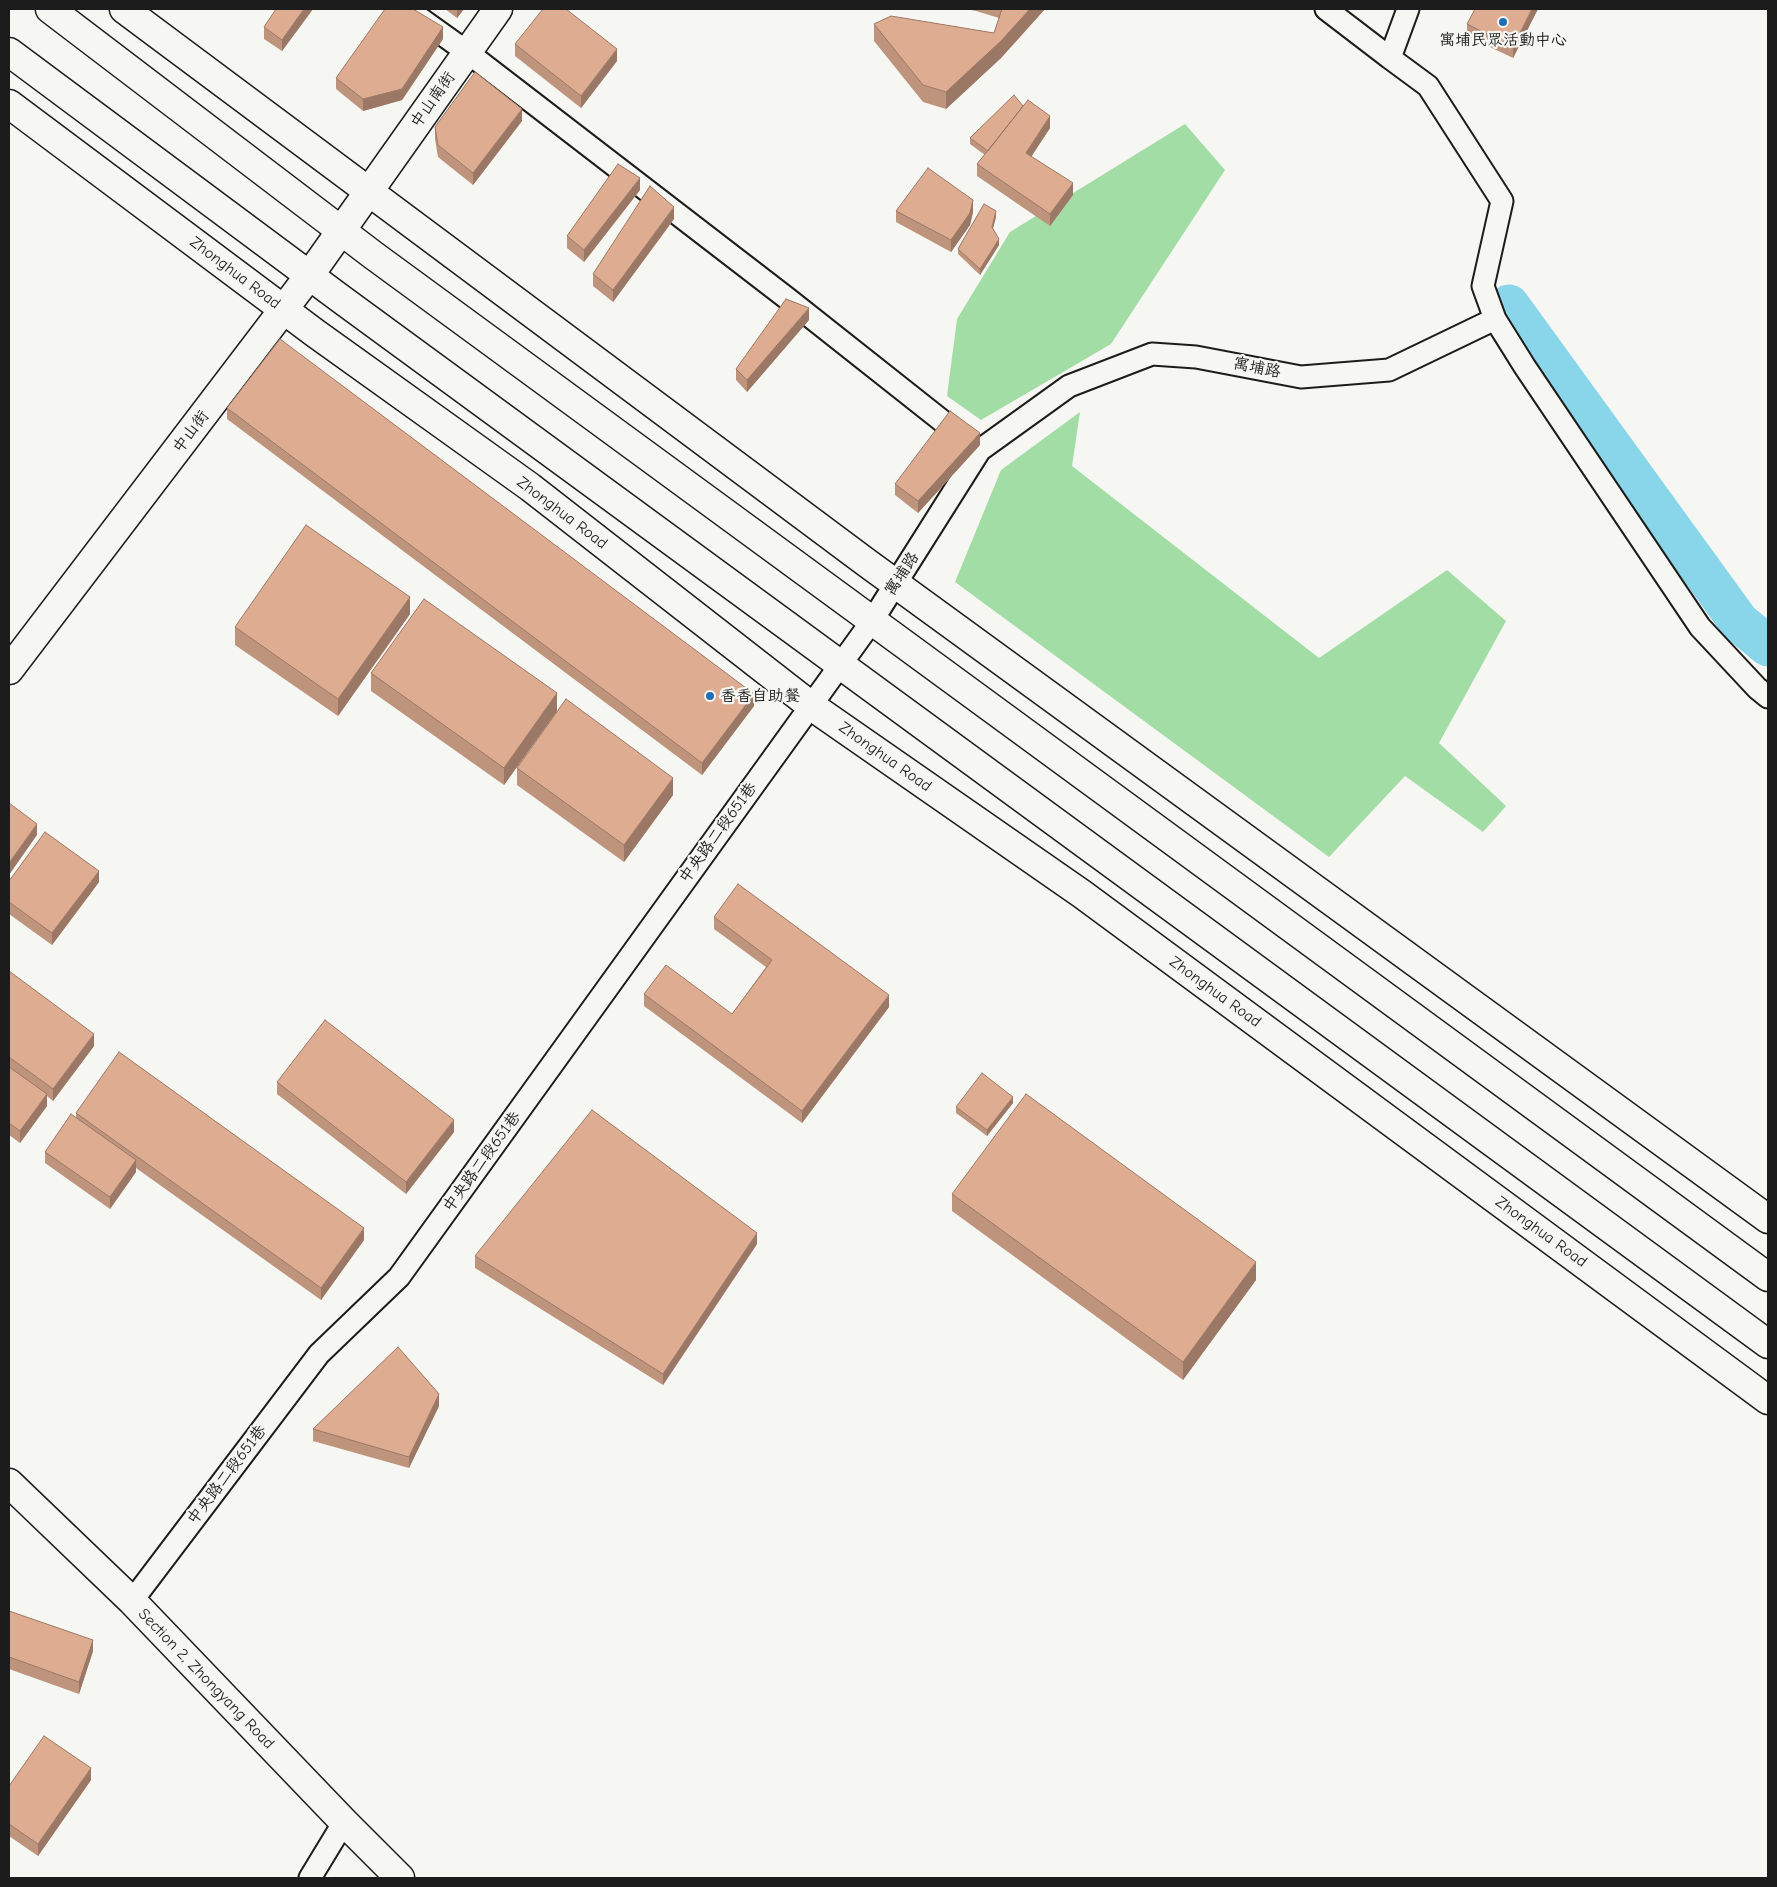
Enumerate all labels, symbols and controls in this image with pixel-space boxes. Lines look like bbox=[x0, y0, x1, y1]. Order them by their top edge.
marker: 寓埔民眾活動中心 bbox=[1497, 16, 1509, 28]
place label: 寓埔民眾活動中心 bbox=[1439, 30, 1567, 50]
street label: 中山南街 bbox=[407, 68, 459, 132]
street label: Zhonghua Road bbox=[186, 233, 284, 313]
street label: 寓埔路 bbox=[1232, 354, 1282, 382]
street label: 中山街 bbox=[169, 407, 213, 457]
street label: Zhonghua Road bbox=[513, 473, 611, 553]
street label: 寓埔路 bbox=[881, 549, 923, 599]
place label: 香香自助餐 bbox=[720, 686, 800, 706]
marker: 香香自助餐 bbox=[704, 690, 716, 702]
street label: Zhonghua Road bbox=[835, 718, 935, 796]
street label: 中央路二段651巷 bbox=[675, 779, 761, 887]
street label: Zhonghua Road bbox=[1165, 952, 1265, 1032]
street label: 中央路二段651巷 bbox=[439, 1108, 525, 1216]
street label: Zhonghua Road bbox=[1491, 1192, 1591, 1272]
street label: 中央路二段651巷 bbox=[183, 1421, 271, 1529]
street label: Section 2, Zhongyang Road bbox=[134, 1605, 278, 1753]

